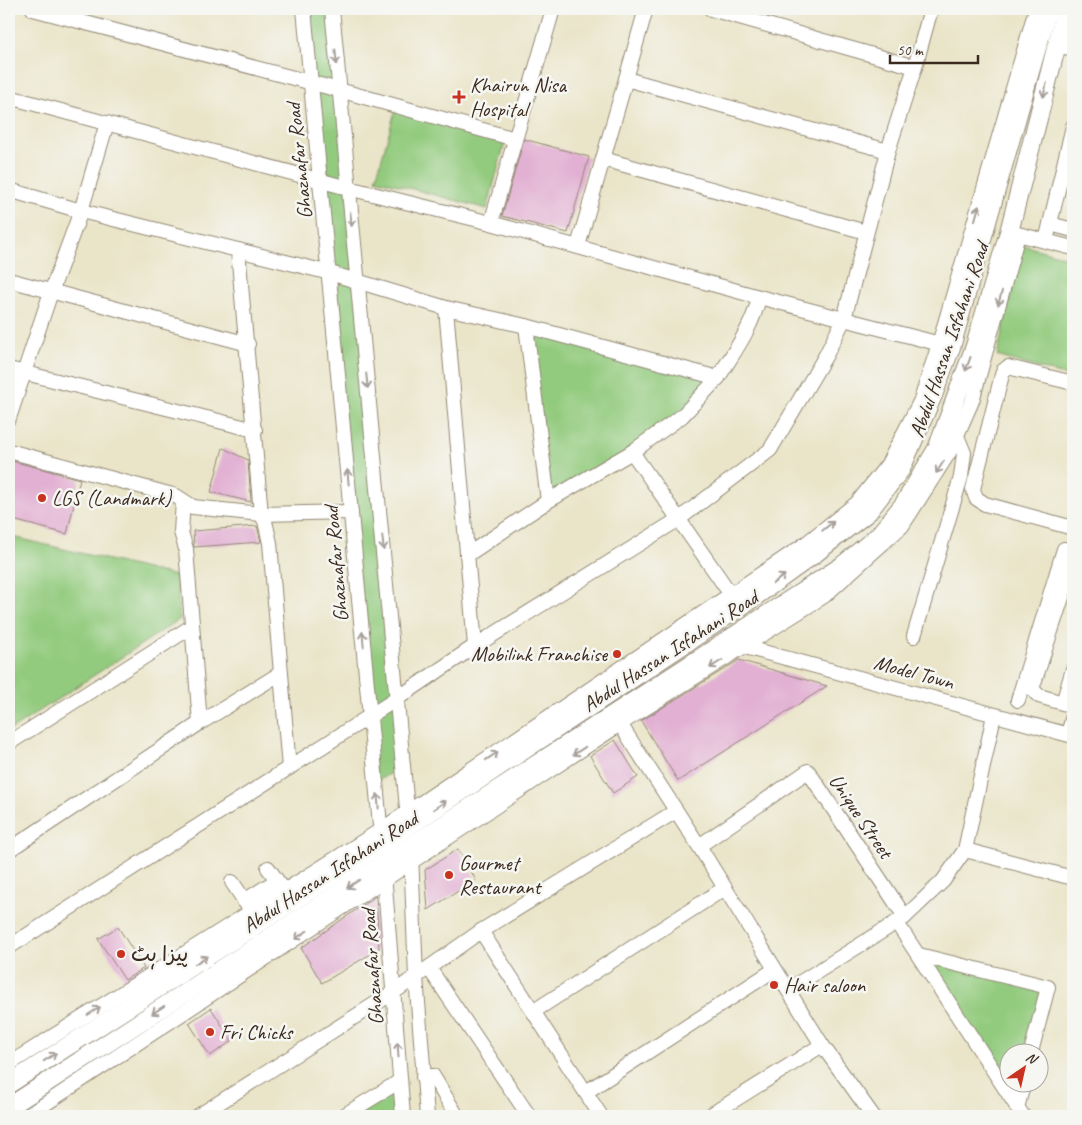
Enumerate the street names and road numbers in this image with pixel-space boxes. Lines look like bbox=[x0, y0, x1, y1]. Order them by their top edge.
street label: Ghaznafar Road bbox=[280, 99, 318, 220]
street label: Abdul Hassan Isfahani Road bbox=[903, 236, 996, 441]
street label: Ghaznafar Road bbox=[318, 502, 354, 623]
street label: Abdul Hassan Isfahani Road bbox=[577, 582, 766, 718]
street label: Model Town bbox=[871, 649, 957, 695]
street label: Unique Street bbox=[823, 769, 900, 865]
street label: Abdul Hassan Isfahani Road bbox=[237, 803, 426, 939]
street label: Ghaznafar Road bbox=[355, 905, 389, 1026]

